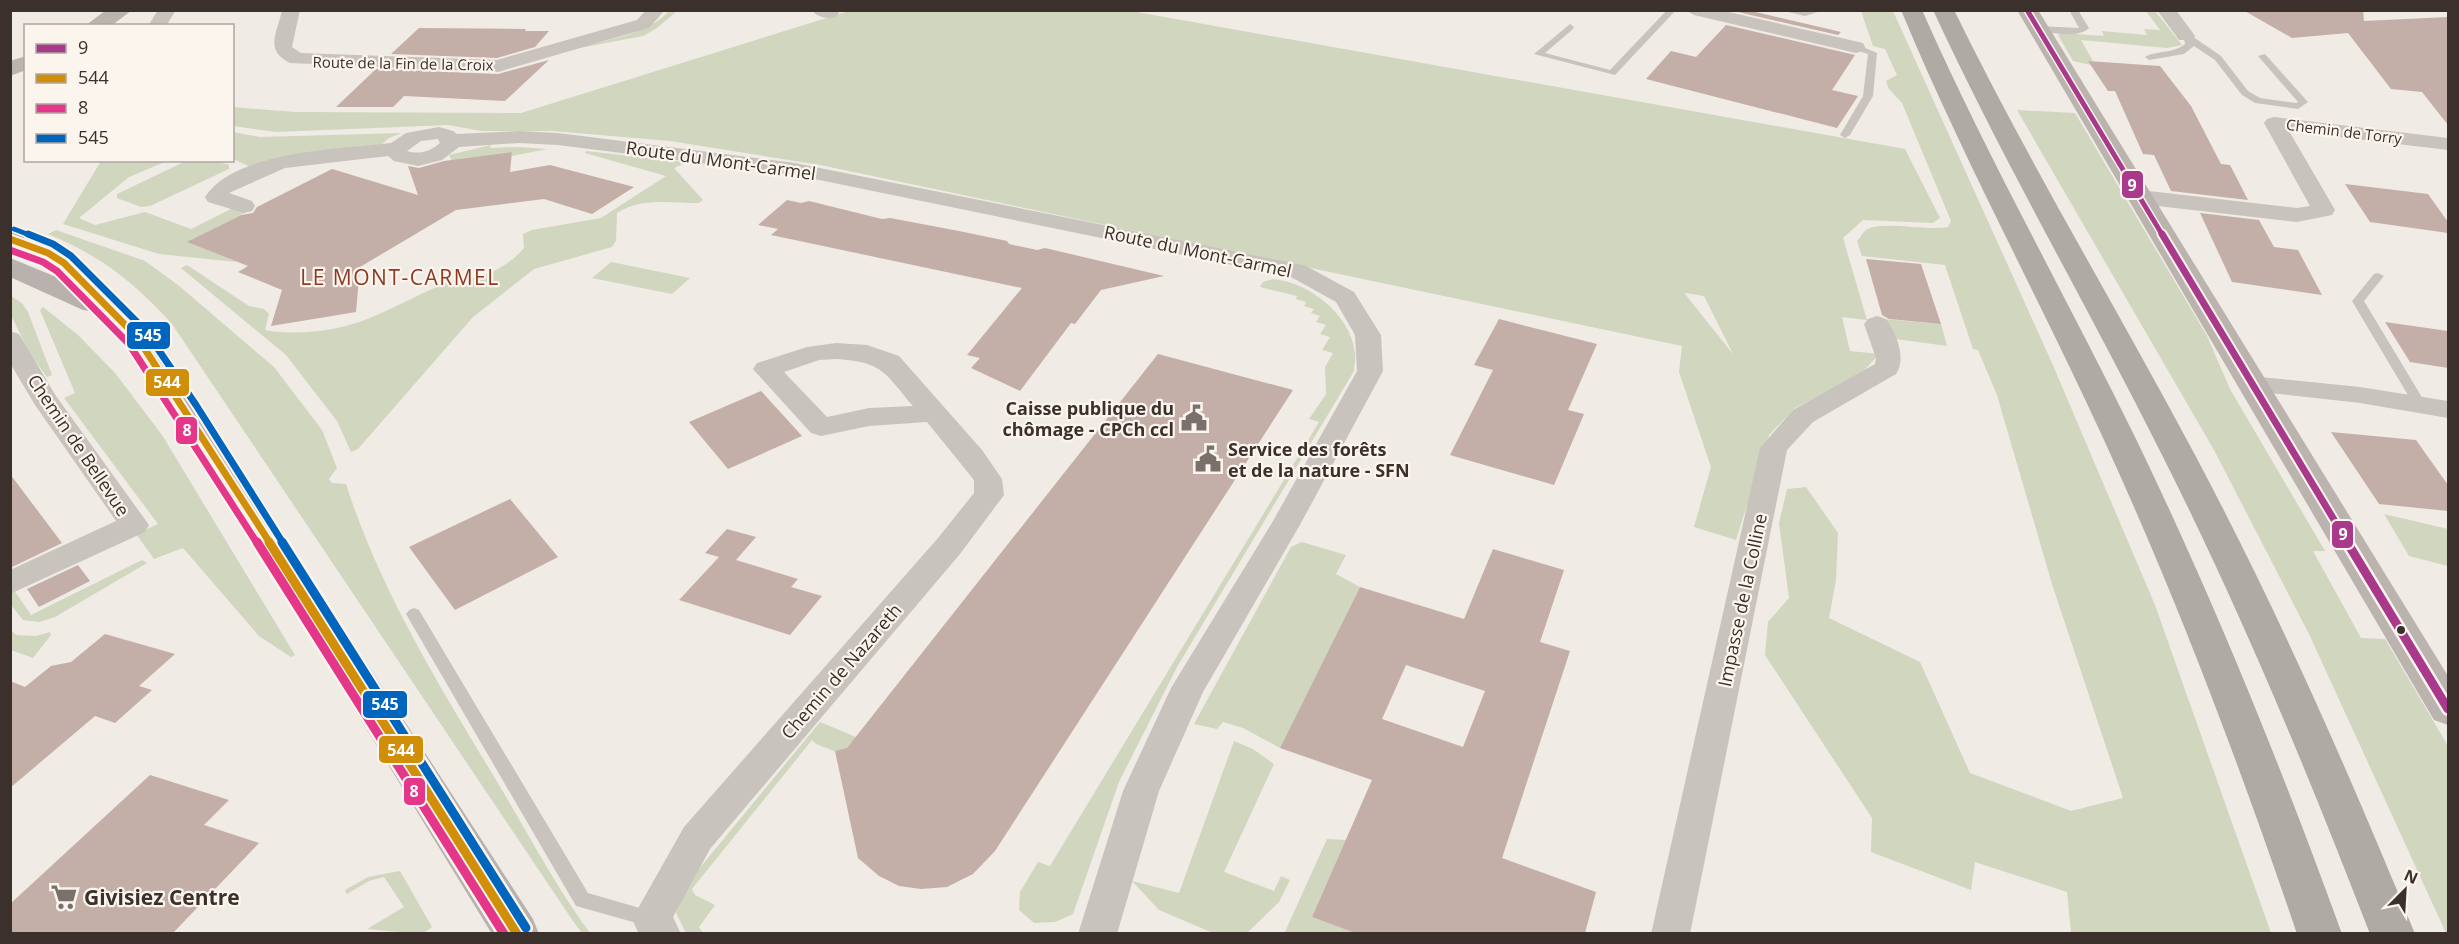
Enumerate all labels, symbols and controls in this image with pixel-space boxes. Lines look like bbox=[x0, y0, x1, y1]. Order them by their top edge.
legend bbox=[24, 24, 234, 162]
text: 9 bbox=[78, 35, 88, 59]
street label: Route de la Fin de la Croix bbox=[312, 51, 494, 75]
text: 544 bbox=[78, 65, 109, 89]
text: 8 bbox=[78, 95, 88, 119]
street label: Chemin de Torry bbox=[2285, 114, 2403, 148]
text: 545 bbox=[78, 125, 109, 149]
street label: Route du Mont-Carmel bbox=[625, 135, 817, 185]
line badge: 9 bbox=[2121, 170, 2144, 199]
text: 9 bbox=[2127, 174, 2137, 196]
street label: Route du Mont-Carmel bbox=[1102, 219, 1294, 283]
district label: LE MONT-CARMEL bbox=[300, 263, 500, 291]
line badge: 545 bbox=[126, 321, 171, 350]
text: 545 bbox=[134, 324, 162, 346]
line badge: 544 bbox=[145, 368, 190, 397]
street label: Chemin de Bellevue bbox=[23, 369, 135, 521]
text: 544 bbox=[153, 371, 181, 393]
place label: Caisse publique du chômage - CPCh ccl bbox=[1003, 396, 1174, 441]
public building icon: Caisse publique du chômage - CPCh ccl bbox=[1179, 403, 1209, 433]
line badge: 8 bbox=[175, 416, 198, 445]
text: 8 bbox=[182, 419, 192, 441]
place label: Service des forêts et de la nature - SFN bbox=[1228, 437, 1410, 482]
public building icon: Service des forêts et de la nature - SFN bbox=[1193, 444, 1223, 474]
street label: Impasse de la Colline bbox=[1712, 511, 1772, 689]
line badge: 9 bbox=[2331, 520, 2354, 549]
text: 9 bbox=[2338, 523, 2348, 545]
street label: Chemin de Nazareth bbox=[775, 598, 907, 744]
unlabelled marker bbox=[2395, 624, 2407, 636]
line badge: 545 bbox=[362, 690, 408, 719]
text: 545 bbox=[371, 693, 399, 715]
line badge: 544 bbox=[378, 735, 424, 764]
text: 544 bbox=[387, 739, 415, 761]
line badge: 8 bbox=[403, 777, 426, 806]
text: 8 bbox=[409, 780, 419, 802]
north arrow bbox=[2375, 860, 2435, 920]
text: N bbox=[2401, 864, 2422, 889]
supermarket icon: Givisiez Centre bbox=[49, 882, 79, 912]
place label: Givisiez Centre bbox=[84, 883, 240, 911]

